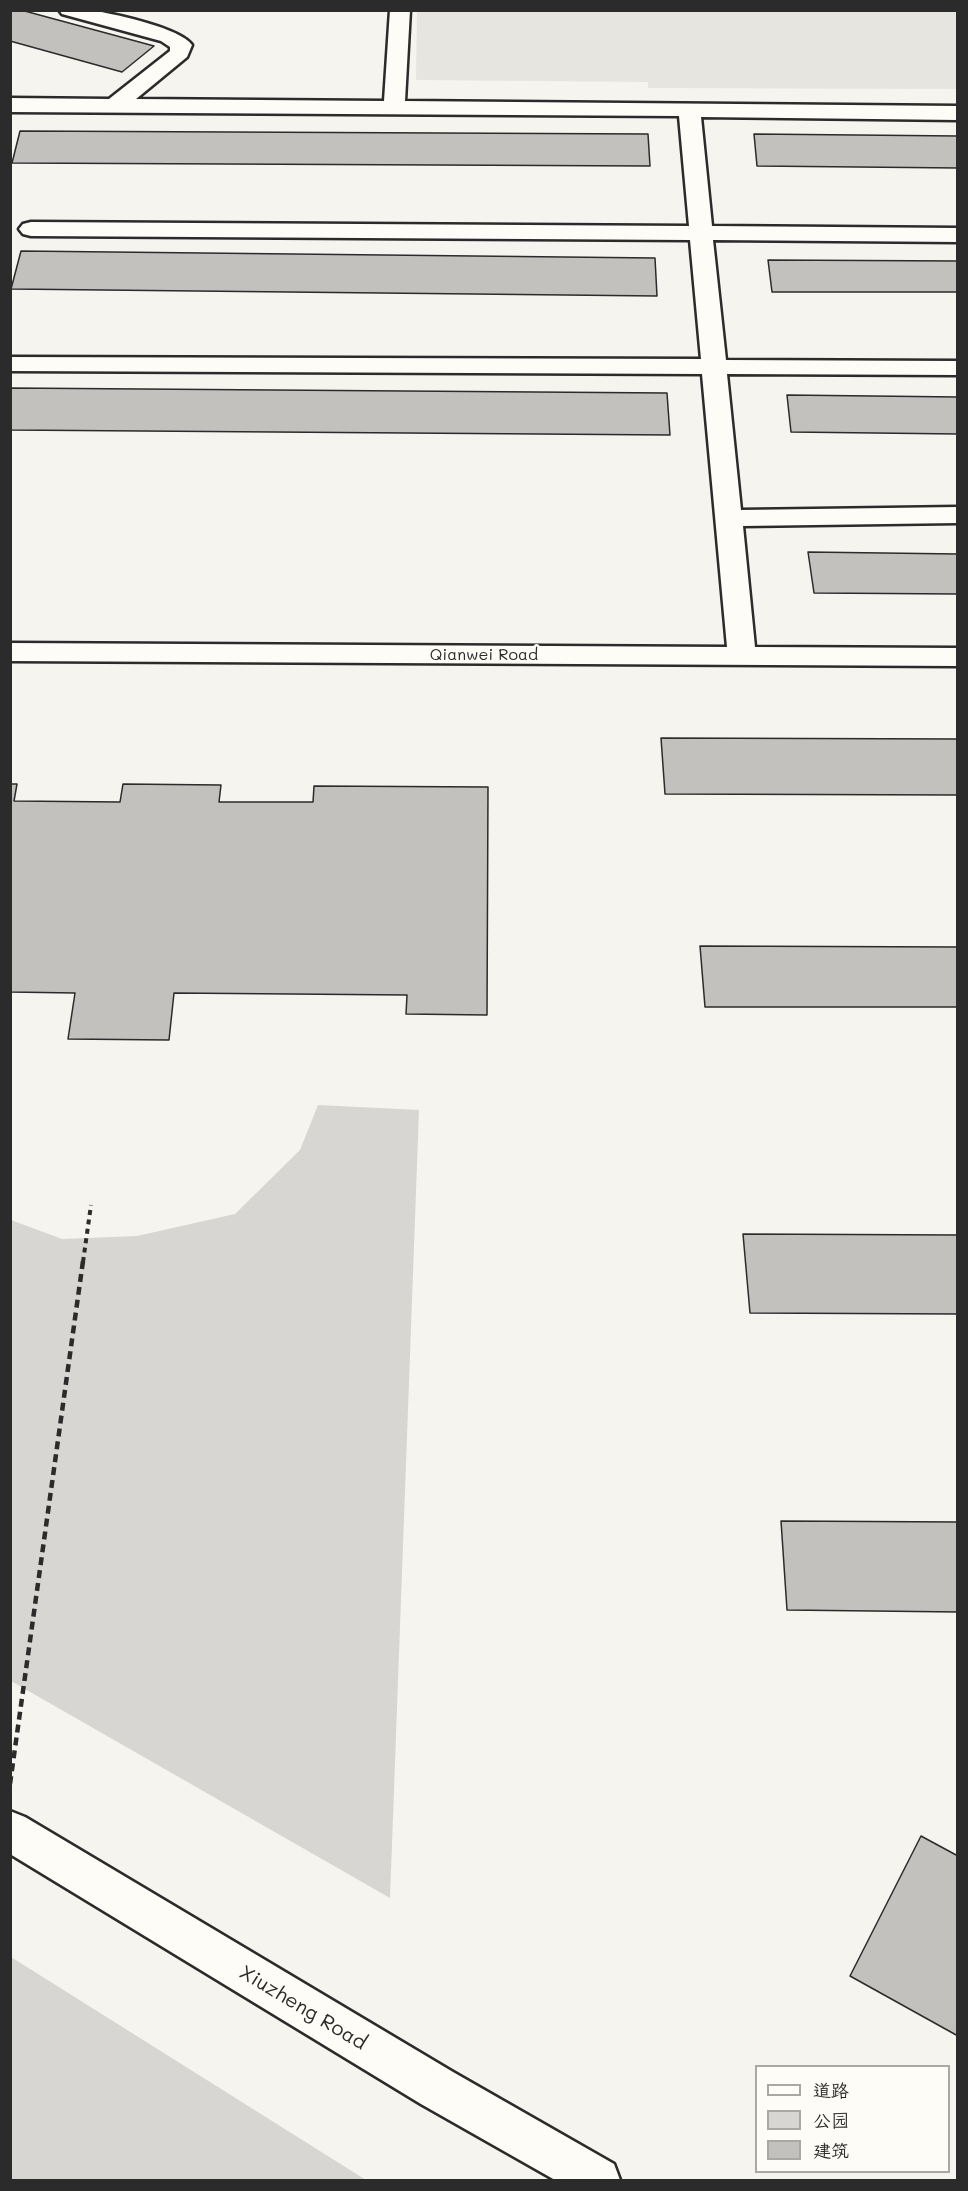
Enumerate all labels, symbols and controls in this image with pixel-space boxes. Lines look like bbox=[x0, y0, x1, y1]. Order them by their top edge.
street label: Qianwei Road bbox=[430, 645, 538, 665]
street label: Xiuzheng Road bbox=[235, 1961, 371, 2055]
legend bbox=[755, 2065, 950, 2173]
text: 道路 bbox=[813, 2078, 849, 2102]
text: 公园 bbox=[813, 2108, 849, 2132]
text: 建筑 bbox=[813, 2138, 849, 2162]

